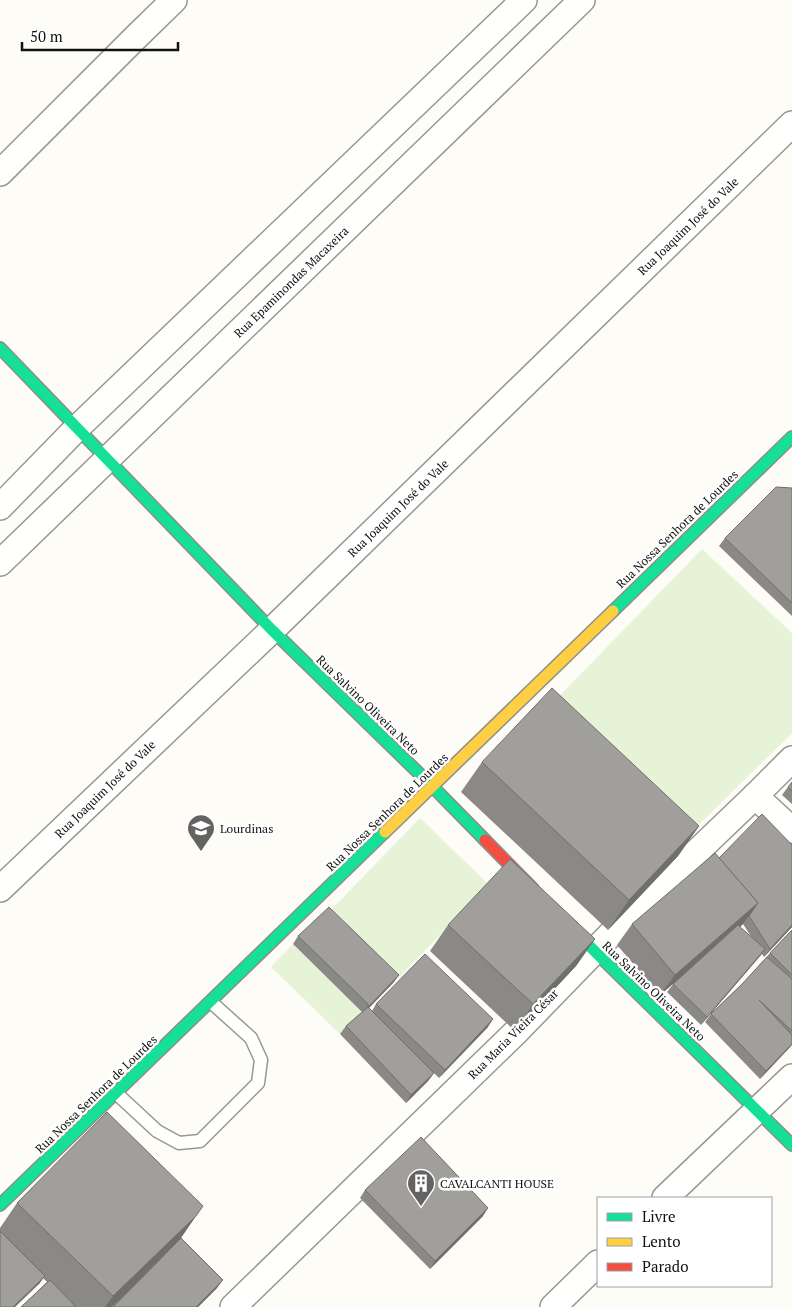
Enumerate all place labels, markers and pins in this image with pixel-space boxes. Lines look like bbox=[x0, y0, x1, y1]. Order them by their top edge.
school or university icon: Lourdinas bbox=[186, 813, 216, 852]
place label: Lourdinas bbox=[220, 821, 273, 836]
building icon: CAVALCANTI HOUSE bbox=[406, 1168, 436, 1207]
place label: CAVALCANTI HOUSE bbox=[440, 1176, 554, 1191]

